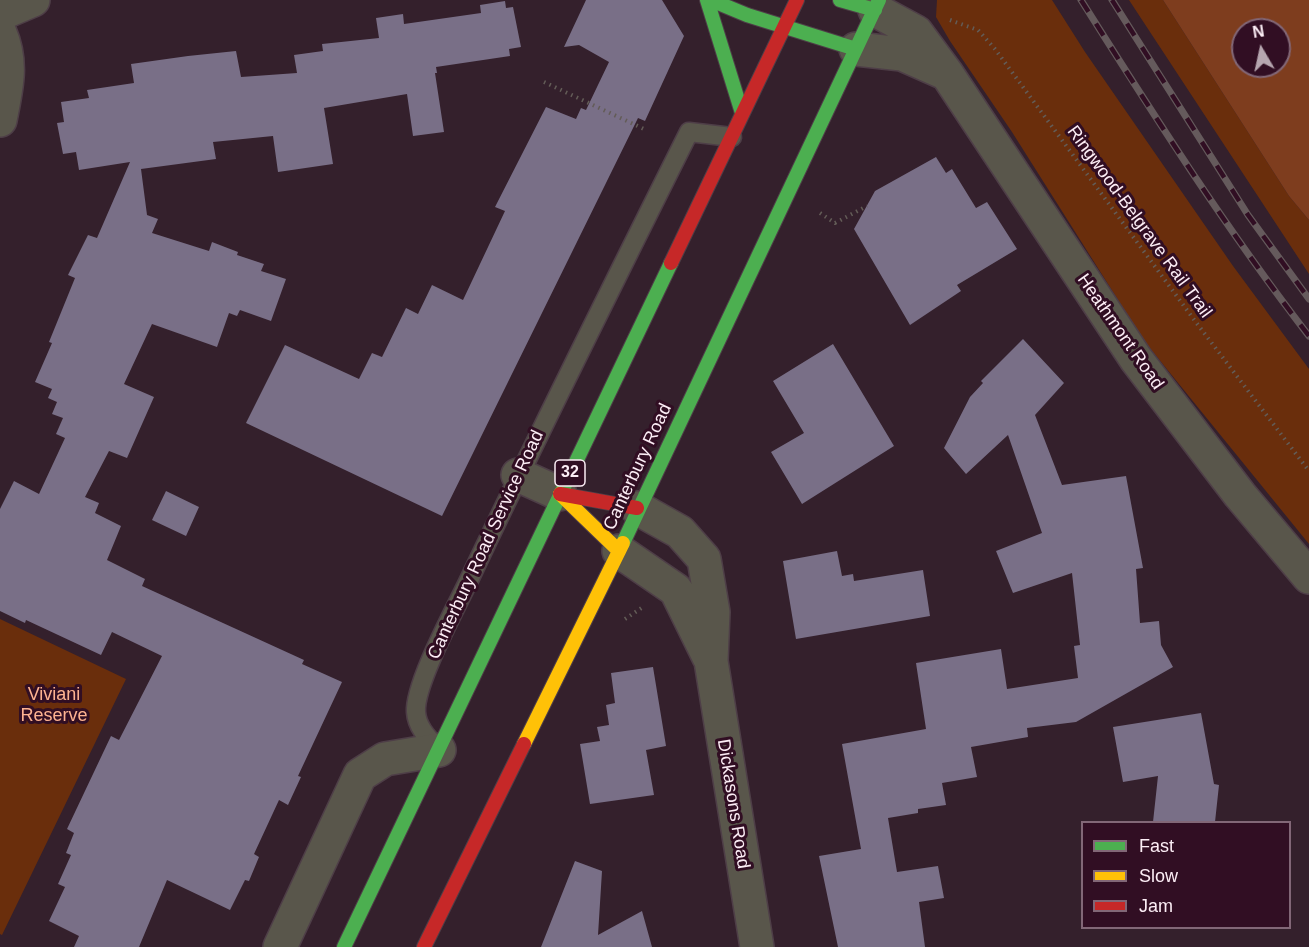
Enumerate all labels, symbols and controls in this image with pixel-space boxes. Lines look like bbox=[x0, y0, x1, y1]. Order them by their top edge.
north arrow bbox=[1231, 18, 1291, 78]
text: N bbox=[1251, 22, 1265, 41]
street label: Ringwood-Belgrave Rail Trail bbox=[1062, 122, 1216, 322]
street label: Heathmont Road bbox=[1072, 270, 1168, 394]
street label: Canterbury Road bbox=[599, 400, 677, 534]
street label: Canterbury Road Service Road bbox=[423, 427, 549, 663]
road number: 32 bbox=[555, 460, 585, 486]
park label: Viviani Reserve bbox=[20, 684, 88, 726]
street label: Dickasons Road bbox=[712, 738, 754, 870]
legend bbox=[1081, 821, 1291, 929]
text: Fast bbox=[1139, 836, 1174, 856]
text: Slow bbox=[1139, 866, 1178, 886]
text: Jam bbox=[1139, 896, 1173, 916]

